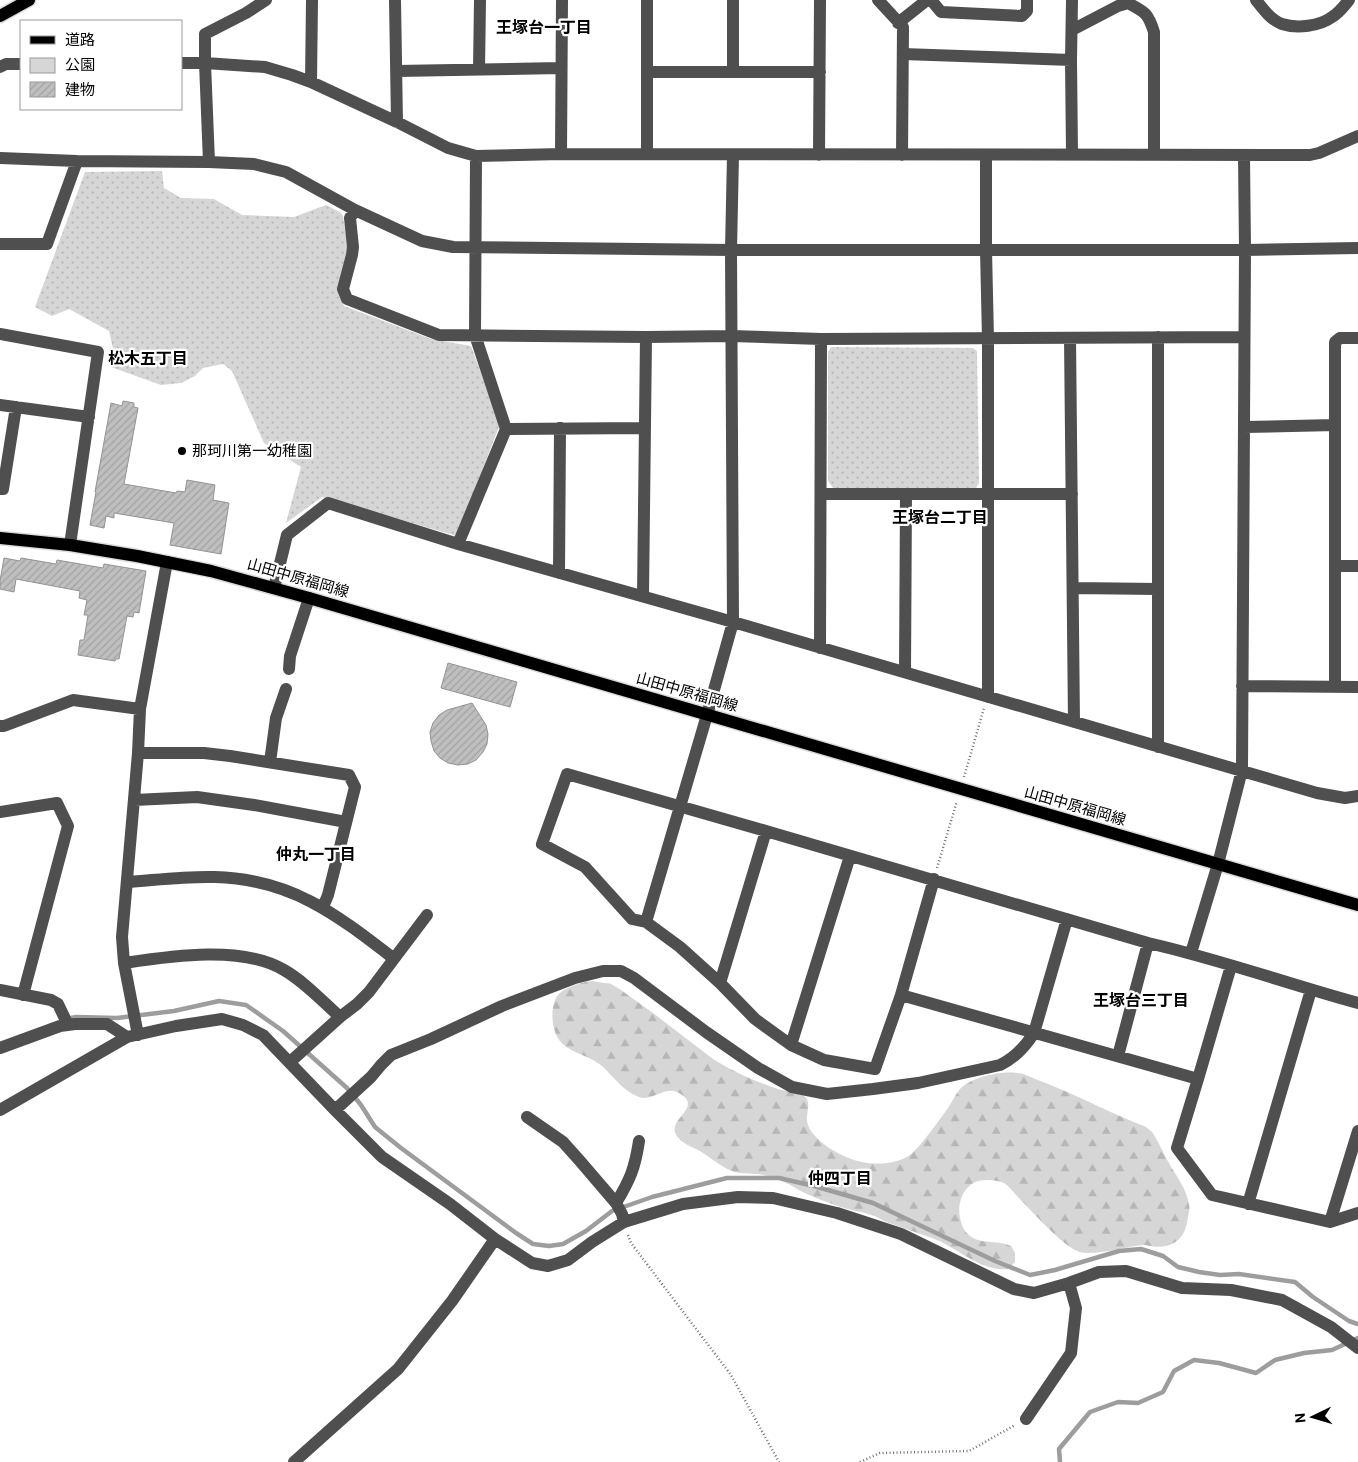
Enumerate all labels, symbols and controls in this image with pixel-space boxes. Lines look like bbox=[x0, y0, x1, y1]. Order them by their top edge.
district label: 王塚台一丁目 bbox=[496, 18, 592, 37]
legend bbox=[20, 20, 182, 110]
text: 道路 bbox=[65, 31, 95, 49]
text: 公園 bbox=[65, 56, 95, 74]
text: 建物 bbox=[65, 81, 95, 99]
district label: 松木五丁目 bbox=[108, 349, 188, 368]
place label: 那珂川第一幼稚園 bbox=[192, 442, 312, 460]
marker: 那珂川第一幼稚園 bbox=[176, 445, 188, 457]
district label: 王塚台二丁目 bbox=[892, 508, 988, 527]
street label: 山田中原福岡線 bbox=[245, 555, 351, 601]
street label: 山田中原福岡線 bbox=[634, 669, 740, 715]
street label: 山田中原福岡線 bbox=[1022, 783, 1128, 829]
district label: 仲丸一丁目 bbox=[276, 845, 356, 864]
district label: 王塚台三丁目 bbox=[1093, 991, 1189, 1010]
district label: 仲四丁目 bbox=[808, 1169, 872, 1188]
north arrow bbox=[1288, 1392, 1338, 1442]
text: N bbox=[1292, 1413, 1308, 1424]

